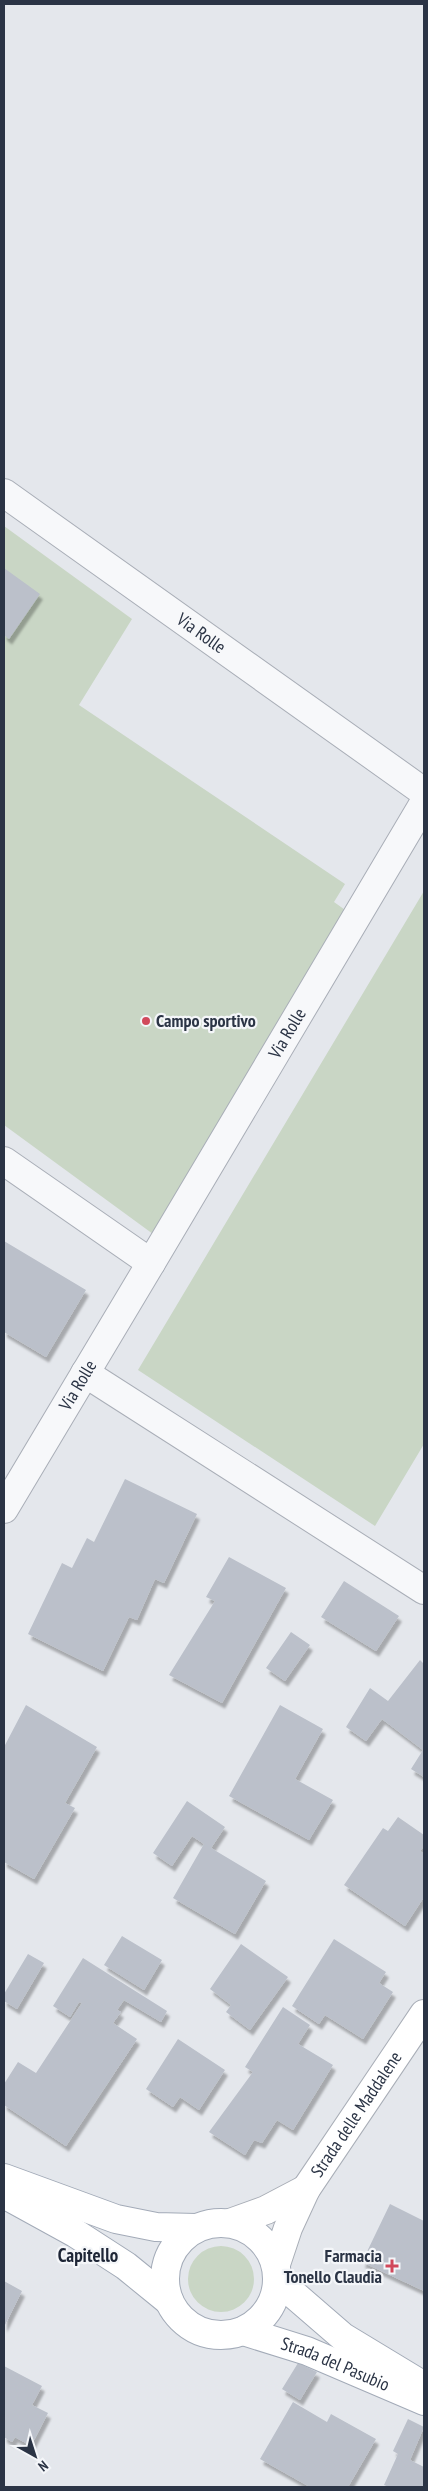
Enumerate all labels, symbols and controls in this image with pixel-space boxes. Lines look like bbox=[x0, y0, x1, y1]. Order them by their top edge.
street label: Via Rolle bbox=[172, 607, 230, 658]
street label: Via Rolle bbox=[262, 1004, 311, 1063]
place label: Campo sportivo bbox=[156, 1009, 256, 1032]
marker: Campo sportivo bbox=[140, 1015, 152, 1027]
street label: Via Rolle bbox=[53, 1356, 101, 1415]
street label: Strada delle Maddalene bbox=[305, 2047, 407, 2181]
district label: Capitello bbox=[58, 2243, 118, 2267]
place label: Farmacia Tonello Claudia bbox=[284, 2244, 382, 2288]
marker: Farmacia Tonello Claudia bbox=[386, 2260, 398, 2272]
street label: Strada del Pasubio bbox=[278, 2332, 393, 2396]
north arrow bbox=[10, 2431, 60, 2481]
text: N bbox=[35, 2457, 52, 2475]

